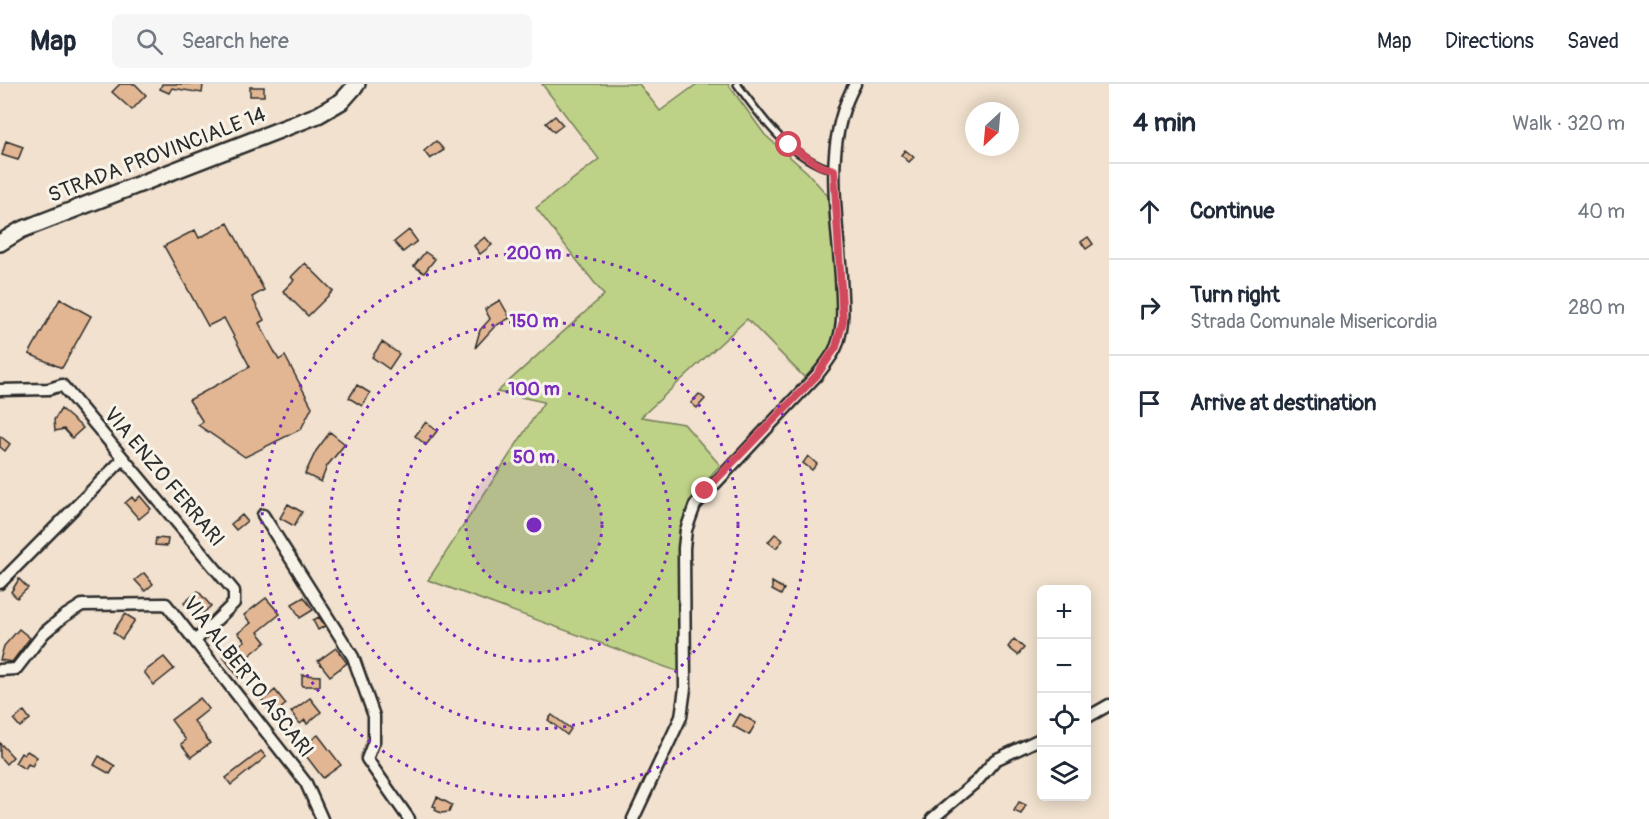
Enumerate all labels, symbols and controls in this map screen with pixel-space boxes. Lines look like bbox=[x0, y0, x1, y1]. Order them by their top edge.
search box bbox=[112, 14, 532, 68]
text: Map bbox=[30, 24, 76, 59]
icon: search bbox=[133, 25, 166, 58]
text: Search here bbox=[181, 27, 289, 55]
text: Map bbox=[1377, 28, 1412, 55]
text: Directions bbox=[1445, 28, 1534, 55]
text: Saved bbox=[1567, 28, 1619, 55]
street label: STRADA PROVINCIALE 14 bbox=[44, 101, 270, 209]
north arrow bbox=[965, 102, 1019, 156]
text: 4 min bbox=[1133, 107, 1196, 139]
text: Walk · 320 m bbox=[1512, 111, 1625, 136]
route start bbox=[775, 131, 801, 157]
icon: ahead bbox=[1133, 195, 1166, 228]
text: Continue bbox=[1190, 197, 1274, 225]
text: 40 m bbox=[1578, 199, 1625, 224]
text: 200 m bbox=[507, 242, 561, 265]
text: Turn right bbox=[1190, 281, 1280, 309]
icon: right bbox=[1133, 291, 1166, 324]
text: 280 m bbox=[1568, 295, 1625, 320]
text: Strada Comunale Misericordia bbox=[1190, 309, 1437, 334]
text: 150 m bbox=[510, 310, 559, 333]
text: 100 m bbox=[508, 378, 560, 401]
icon: arrive bbox=[1133, 387, 1166, 420]
text: Arrive at destination bbox=[1190, 389, 1376, 417]
street label: VIA ENZO FERRARI bbox=[98, 402, 230, 552]
text: 50 m bbox=[513, 446, 555, 469]
route end bbox=[691, 477, 717, 503]
centre of rings bbox=[524, 515, 544, 535]
map controls bbox=[1037, 585, 1091, 801]
button: + bbox=[1037, 585, 1091, 639]
street label: VIA ALBERTO ASCARI bbox=[177, 591, 319, 763]
button: − bbox=[1037, 639, 1091, 693]
button: locate bbox=[1037, 693, 1091, 747]
button: layers bbox=[1037, 747, 1091, 801]

